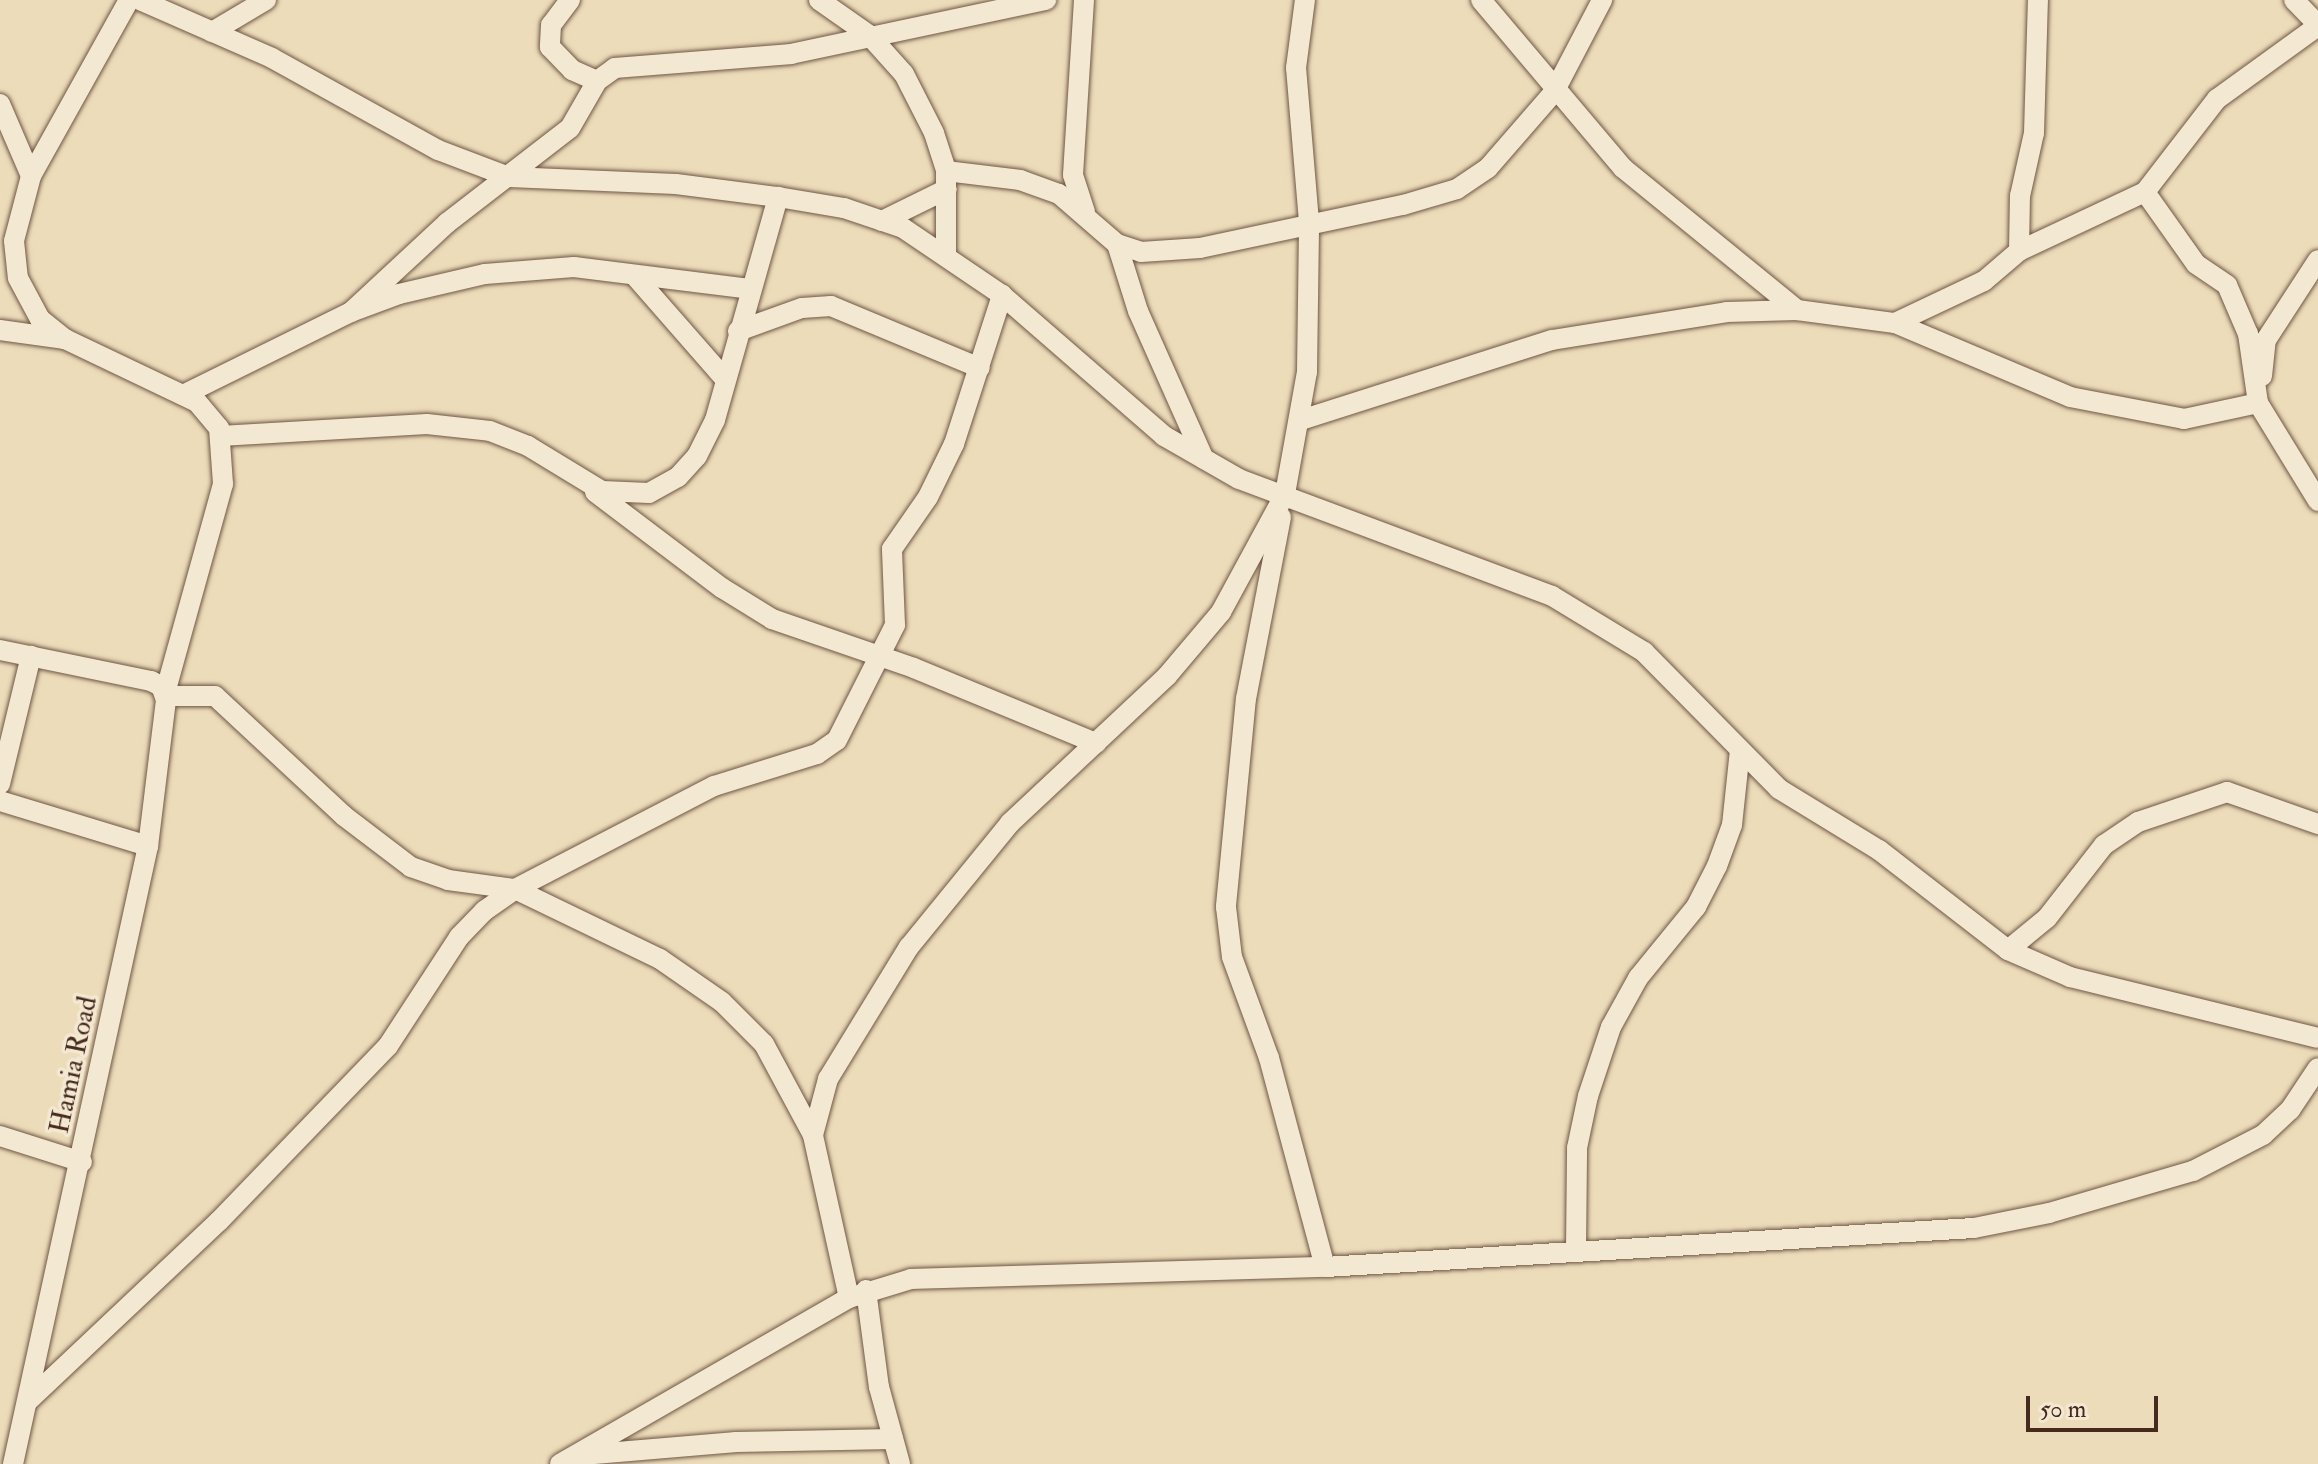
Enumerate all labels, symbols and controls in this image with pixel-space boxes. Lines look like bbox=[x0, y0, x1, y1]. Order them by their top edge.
street label: Hamia Road bbox=[43, 993, 105, 1137]
scale bar bbox=[2030, 1380, 2162, 1430]
text: 50 m bbox=[2040, 1394, 2086, 1425]

